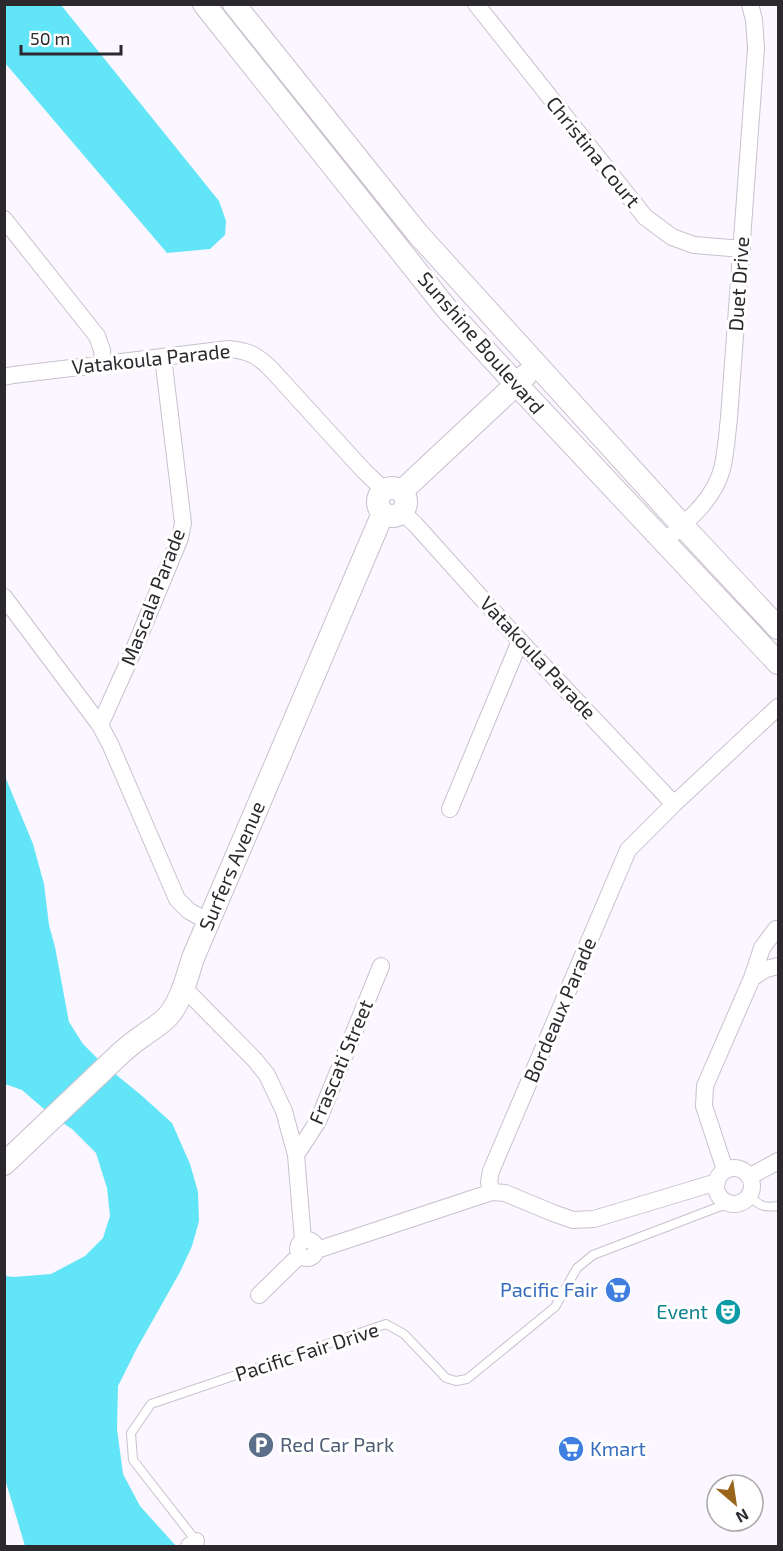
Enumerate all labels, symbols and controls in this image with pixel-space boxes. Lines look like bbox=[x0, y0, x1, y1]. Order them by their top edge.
scale bar bbox=[21, 18, 122, 56]
text: 50 m bbox=[30, 27, 70, 49]
street label: Christina Court bbox=[542, 91, 646, 212]
street label: Duet Drive bbox=[723, 236, 753, 332]
street label: Sunshine Boulevard bbox=[414, 266, 550, 418]
street label: Vatakoula Parade bbox=[71, 338, 231, 378]
street label: Mascala Parade bbox=[115, 525, 189, 669]
street label: Vatakoula Parade bbox=[476, 591, 602, 724]
street label: Surfers Avenue bbox=[193, 797, 269, 934]
street label: Bordeaux Parade bbox=[518, 934, 600, 1086]
street label: Frascati Street bbox=[303, 995, 377, 1128]
supermarket icon: Pacific Fair bbox=[603, 1275, 633, 1305]
place label: Pacific Fair bbox=[500, 1277, 598, 1301]
theatre icon: Event bbox=[713, 1297, 743, 1327]
place label: Event bbox=[656, 1299, 708, 1323]
street label: Pacific Fair Drive bbox=[232, 1317, 382, 1386]
parking icon: Red Car Park bbox=[246, 1430, 276, 1460]
place label: Red Car Park bbox=[280, 1432, 394, 1456]
supermarket icon: Kmart bbox=[556, 1434, 586, 1464]
place label: Kmart bbox=[590, 1436, 646, 1460]
north arrow bbox=[705, 1473, 765, 1533]
text: N bbox=[733, 1505, 752, 1528]

